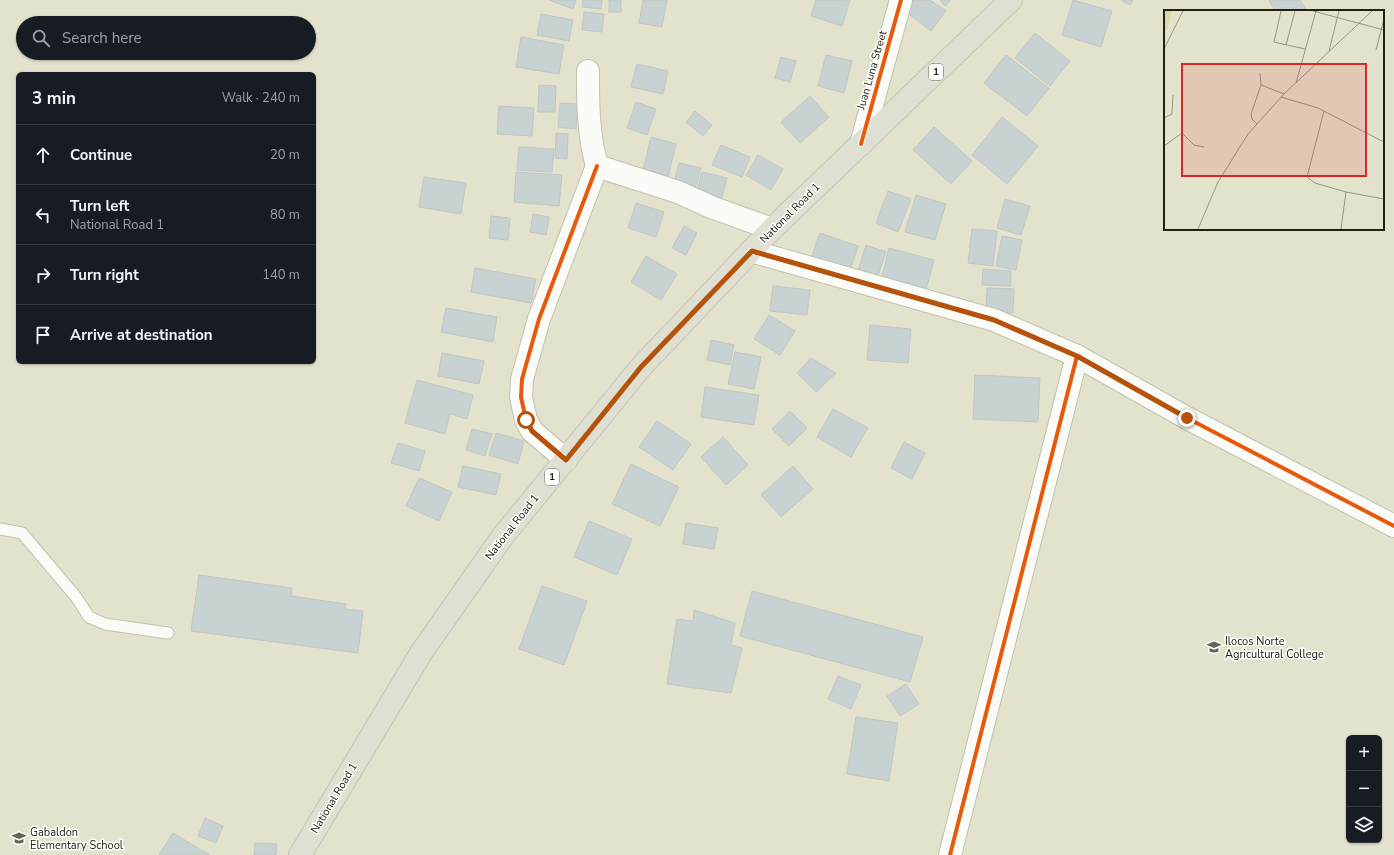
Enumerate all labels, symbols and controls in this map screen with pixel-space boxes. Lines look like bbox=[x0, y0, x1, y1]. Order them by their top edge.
inset map bbox=[1164, 10, 1384, 230]
search box bbox=[16, 16, 316, 60]
icon: search bbox=[30, 27, 52, 49]
text: Search here bbox=[62, 28, 142, 48]
street label: Juan Luna Street bbox=[853, 29, 890, 112]
road number: 1 bbox=[929, 64, 943, 80]
text: 3 min bbox=[32, 87, 76, 110]
text: Walk · 240 m bbox=[222, 89, 300, 107]
icon: ahead bbox=[32, 144, 54, 166]
text: Continue bbox=[70, 145, 132, 165]
text: 20 m bbox=[270, 146, 300, 164]
street label: National Road 1 bbox=[757, 180, 823, 246]
text: Turn left bbox=[70, 196, 129, 216]
icon: left bbox=[32, 204, 54, 226]
text: 80 m bbox=[270, 206, 300, 224]
text: National Road 1 bbox=[70, 216, 164, 234]
icon: right bbox=[32, 264, 54, 286]
text: Turn right bbox=[70, 265, 139, 285]
text: 140 m bbox=[262, 266, 300, 284]
icon: arrive bbox=[32, 324, 54, 346]
text: Arrive at destination bbox=[70, 325, 213, 345]
route end bbox=[1178, 409, 1196, 427]
route start bbox=[517, 411, 535, 429]
road number: 1 bbox=[545, 469, 559, 485]
street label: National Road 1 bbox=[482, 491, 542, 563]
place label: Ilocos Norte Agricultural College bbox=[1225, 634, 1324, 662]
school or university icon: Ilocos Norte Agricultural College bbox=[1206, 639, 1222, 655]
map controls bbox=[1346, 735, 1382, 843]
button: + bbox=[1346, 735, 1382, 771]
street label: National Road 1 bbox=[307, 760, 361, 836]
button: − bbox=[1346, 771, 1382, 807]
button: layers bbox=[1346, 807, 1382, 843]
place label: Gabaldon Elementary School bbox=[30, 825, 124, 853]
school or university icon: Gabaldon Elementary School bbox=[11, 830, 27, 846]

